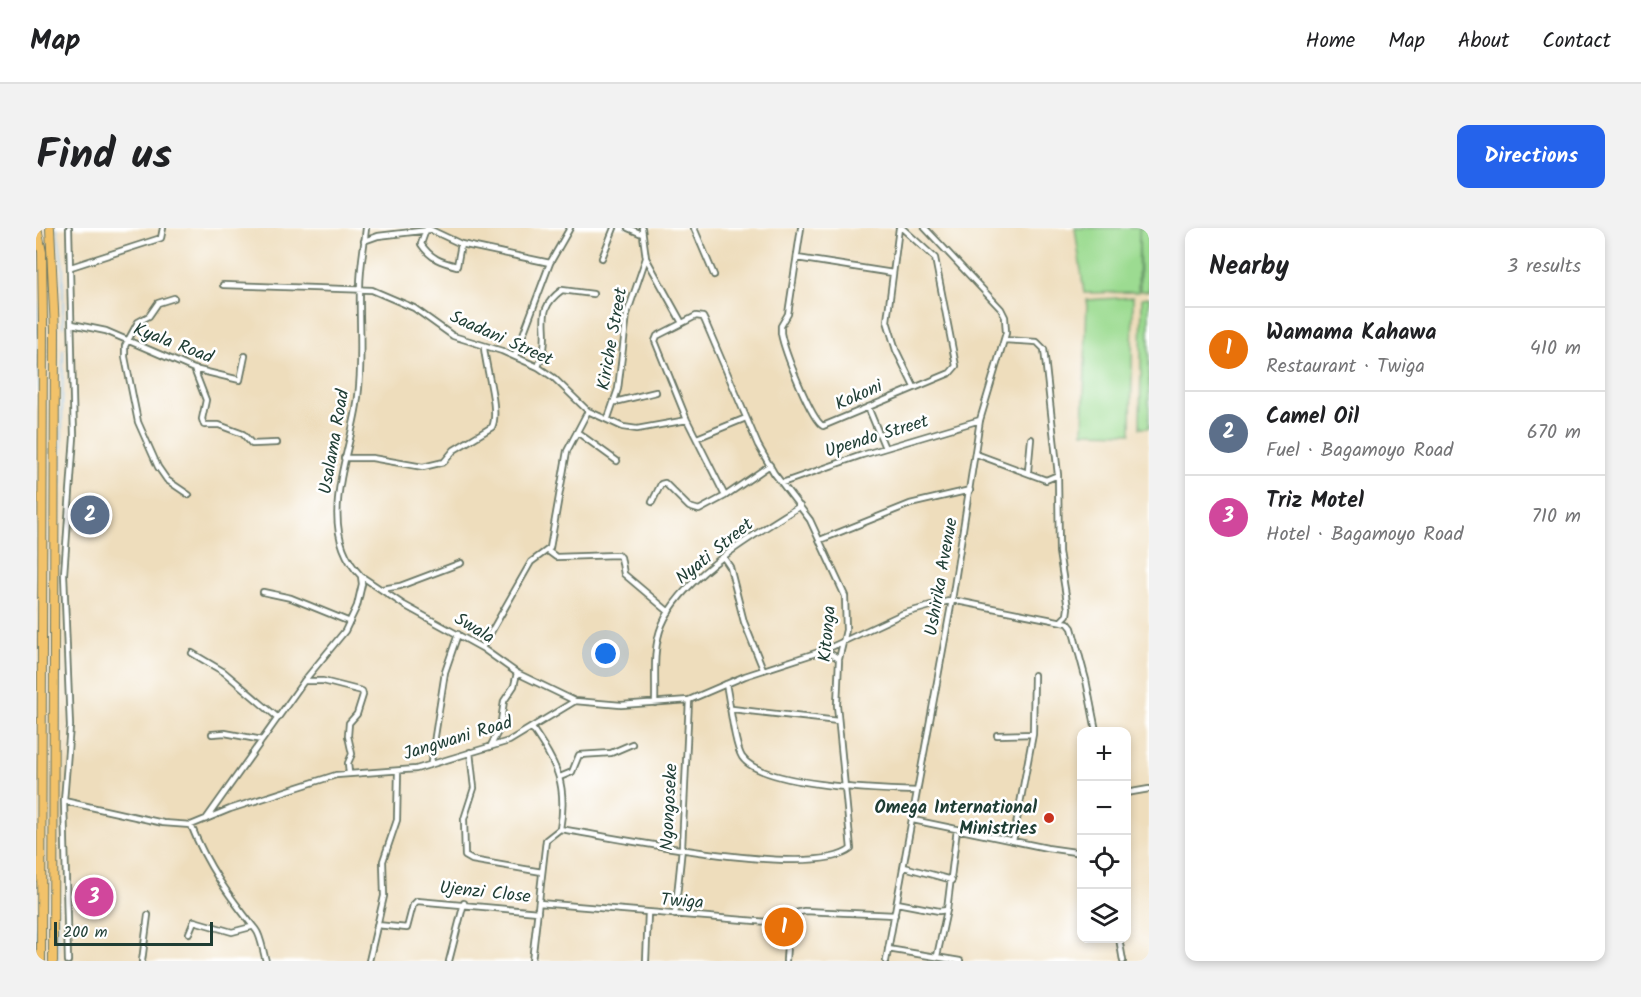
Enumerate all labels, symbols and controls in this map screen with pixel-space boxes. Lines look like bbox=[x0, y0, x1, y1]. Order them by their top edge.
text: Map bbox=[30, 19, 81, 64]
text: Home bbox=[1306, 25, 1355, 58]
text: Map bbox=[1388, 25, 1425, 58]
text: About bbox=[1458, 25, 1509, 58]
text: Contact bbox=[1542, 25, 1611, 58]
text: Find us bbox=[36, 123, 172, 190]
button: Directions bbox=[1457, 125, 1605, 188]
text: Nearby bbox=[1209, 246, 1289, 288]
text: 3 results bbox=[1507, 251, 1581, 283]
street label: Kiriche Street bbox=[590, 284, 636, 393]
street label: Saadani Street bbox=[445, 303, 558, 375]
street label: Kyala Road bbox=[129, 315, 218, 373]
text: Wamama Kahawa bbox=[1266, 316, 1436, 351]
text: 1 bbox=[1225, 333, 1232, 365]
text: 410 m bbox=[1530, 333, 1581, 365]
text: Restaurant · Twiga bbox=[1266, 351, 1425, 383]
street label: Kokoni bbox=[831, 372, 888, 419]
street label: Usalama Road bbox=[312, 386, 359, 497]
text: Camel Oil bbox=[1266, 400, 1359, 435]
street label: Upendo Street bbox=[822, 407, 933, 467]
text: 2 bbox=[1223, 417, 1234, 449]
text: 670 m bbox=[1527, 417, 1581, 449]
text: Fuel · Bagamoyo Road bbox=[1266, 435, 1453, 467]
text: Triz Motel bbox=[1266, 484, 1364, 519]
pin: 2 bbox=[70, 492, 110, 538]
text: 3 bbox=[1223, 501, 1234, 533]
text: 710 m bbox=[1532, 501, 1581, 533]
street label: Nyati Street bbox=[670, 511, 761, 593]
street label: Ushirika Avenue bbox=[917, 516, 967, 638]
text: Hotel · Bagamoyo Road bbox=[1266, 519, 1463, 551]
street label: Kitonga bbox=[811, 605, 845, 663]
street label: Swala bbox=[448, 606, 500, 652]
your location bbox=[591, 639, 620, 668]
street label: Jangwani Road bbox=[400, 708, 517, 769]
map controls bbox=[1077, 727, 1131, 943]
button: + bbox=[1077, 727, 1131, 781]
street label: Ngongoseke bbox=[653, 763, 687, 851]
button: − bbox=[1077, 781, 1131, 835]
place label: Omega International Ministries bbox=[875, 794, 1038, 844]
marker: Omega International Ministries bbox=[1042, 811, 1056, 825]
button: locate bbox=[1077, 835, 1131, 889]
pin: 3 bbox=[74, 874, 114, 920]
street label: Ujenzi Close bbox=[438, 874, 532, 912]
street label: Twiga bbox=[660, 886, 704, 918]
button: layers bbox=[1077, 889, 1131, 943]
pin: 1 bbox=[764, 904, 804, 950]
scale bar bbox=[54, 919, 213, 946]
text: 200 m bbox=[63, 920, 107, 945]

